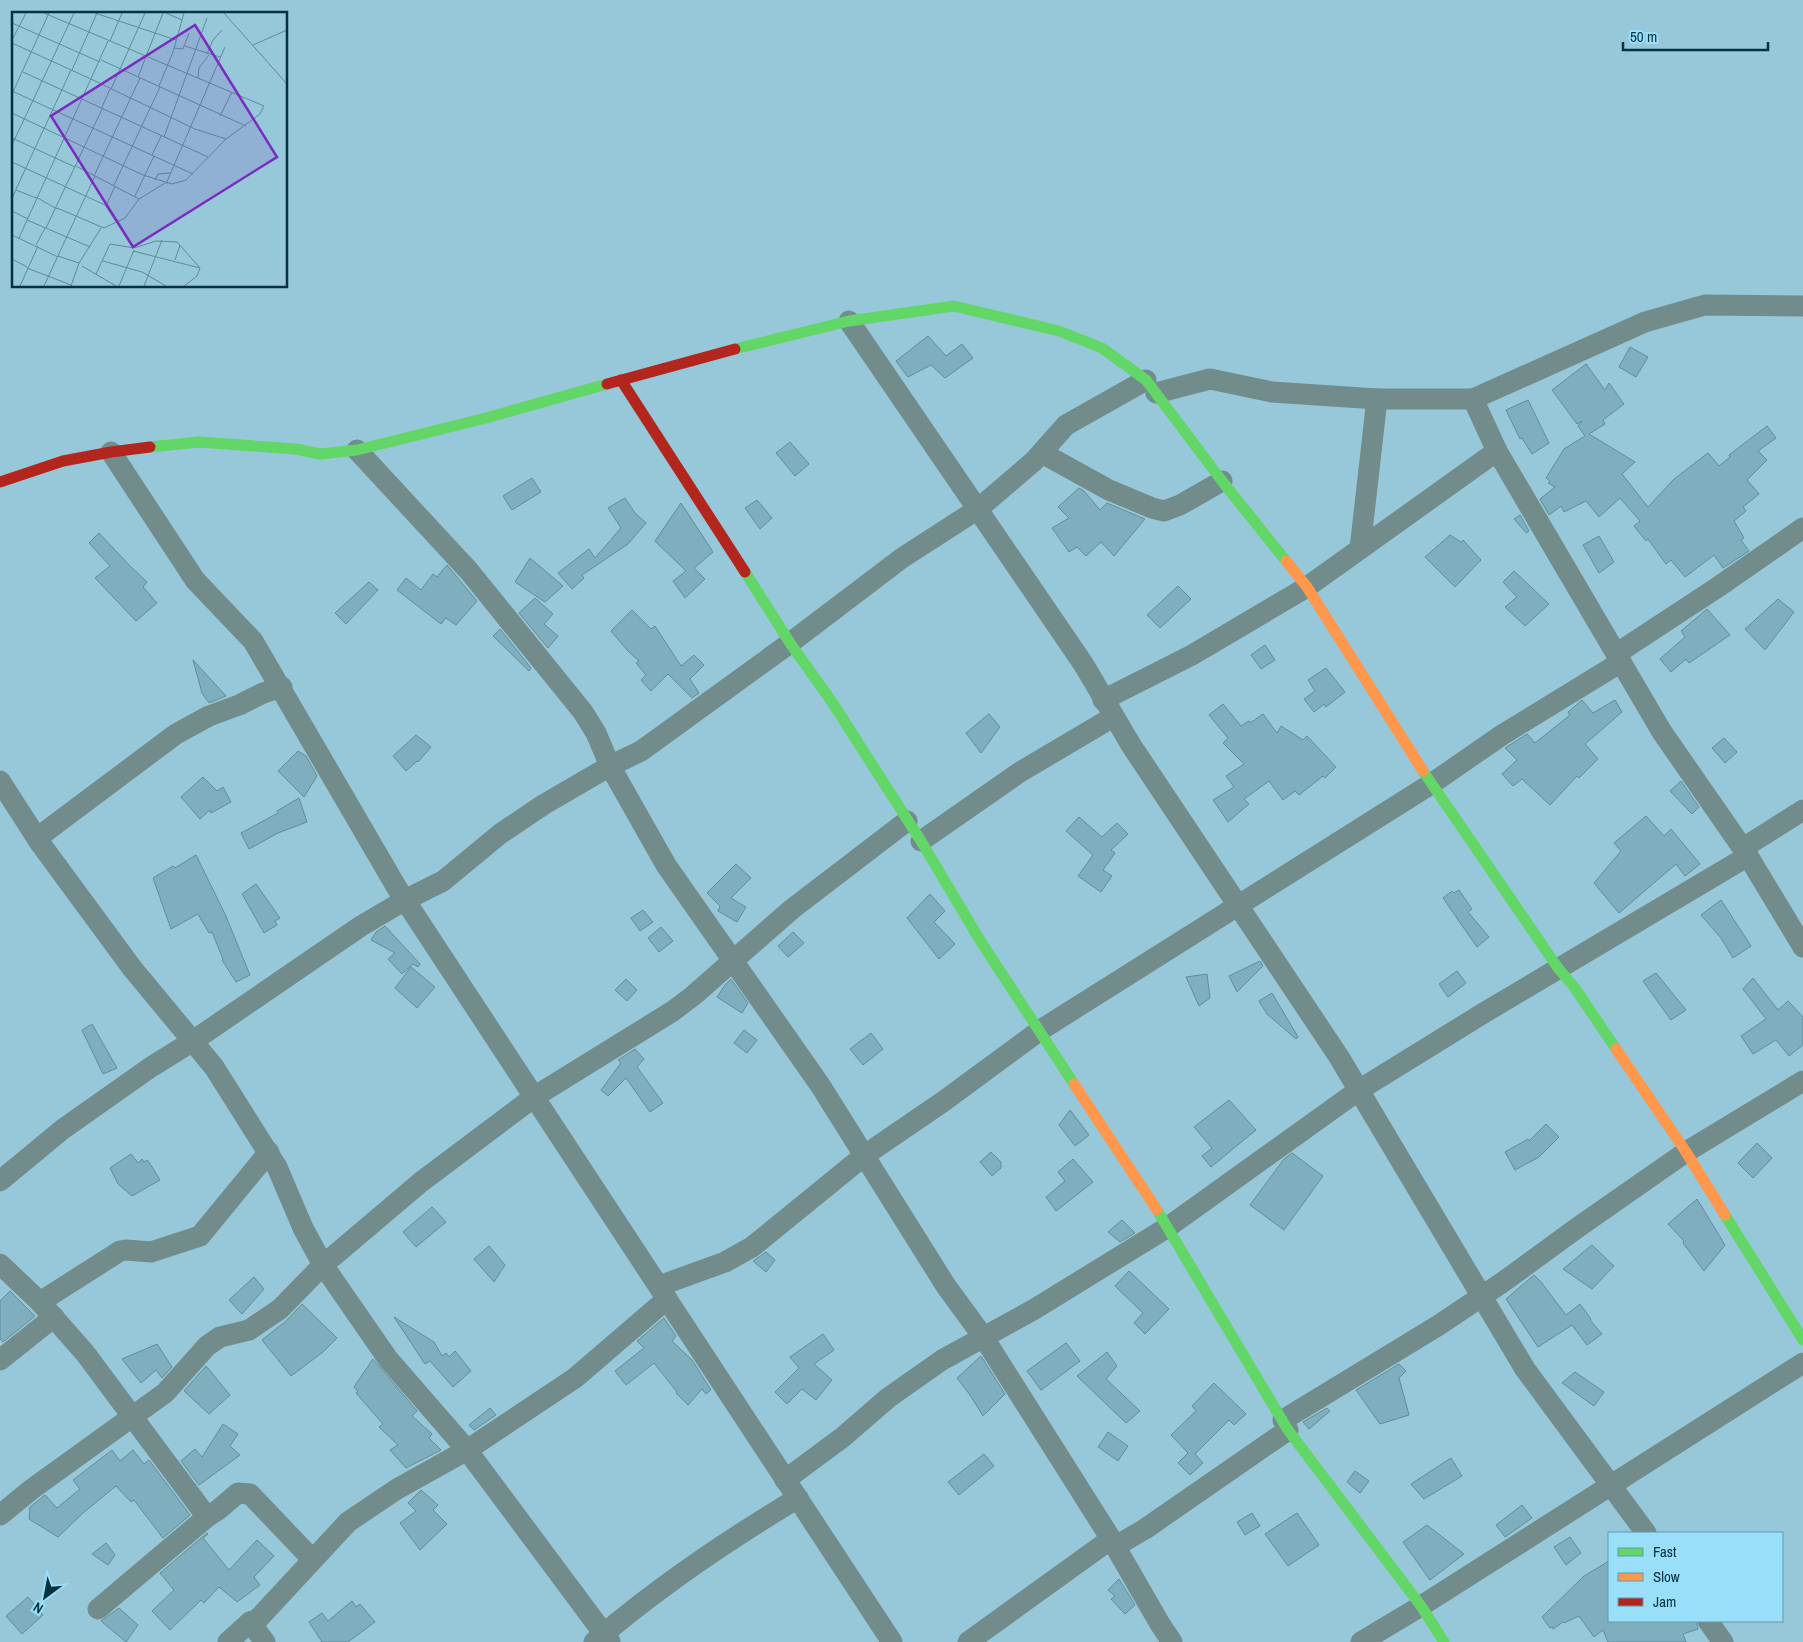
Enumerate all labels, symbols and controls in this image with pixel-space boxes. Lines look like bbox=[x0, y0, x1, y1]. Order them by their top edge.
inset map bbox=[12, 12, 288, 288]
scale bar bbox=[1623, 20, 1768, 52]
text: 50 m bbox=[1630, 26, 1657, 47]
legend bbox=[1608, 1532, 1783, 1622]
text: Fast bbox=[1653, 1541, 1677, 1562]
text: Slow bbox=[1653, 1566, 1680, 1587]
north arrow bbox=[20, 1572, 70, 1622]
text: Jam bbox=[1653, 1591, 1676, 1612]
text: N bbox=[30, 1598, 46, 1618]

